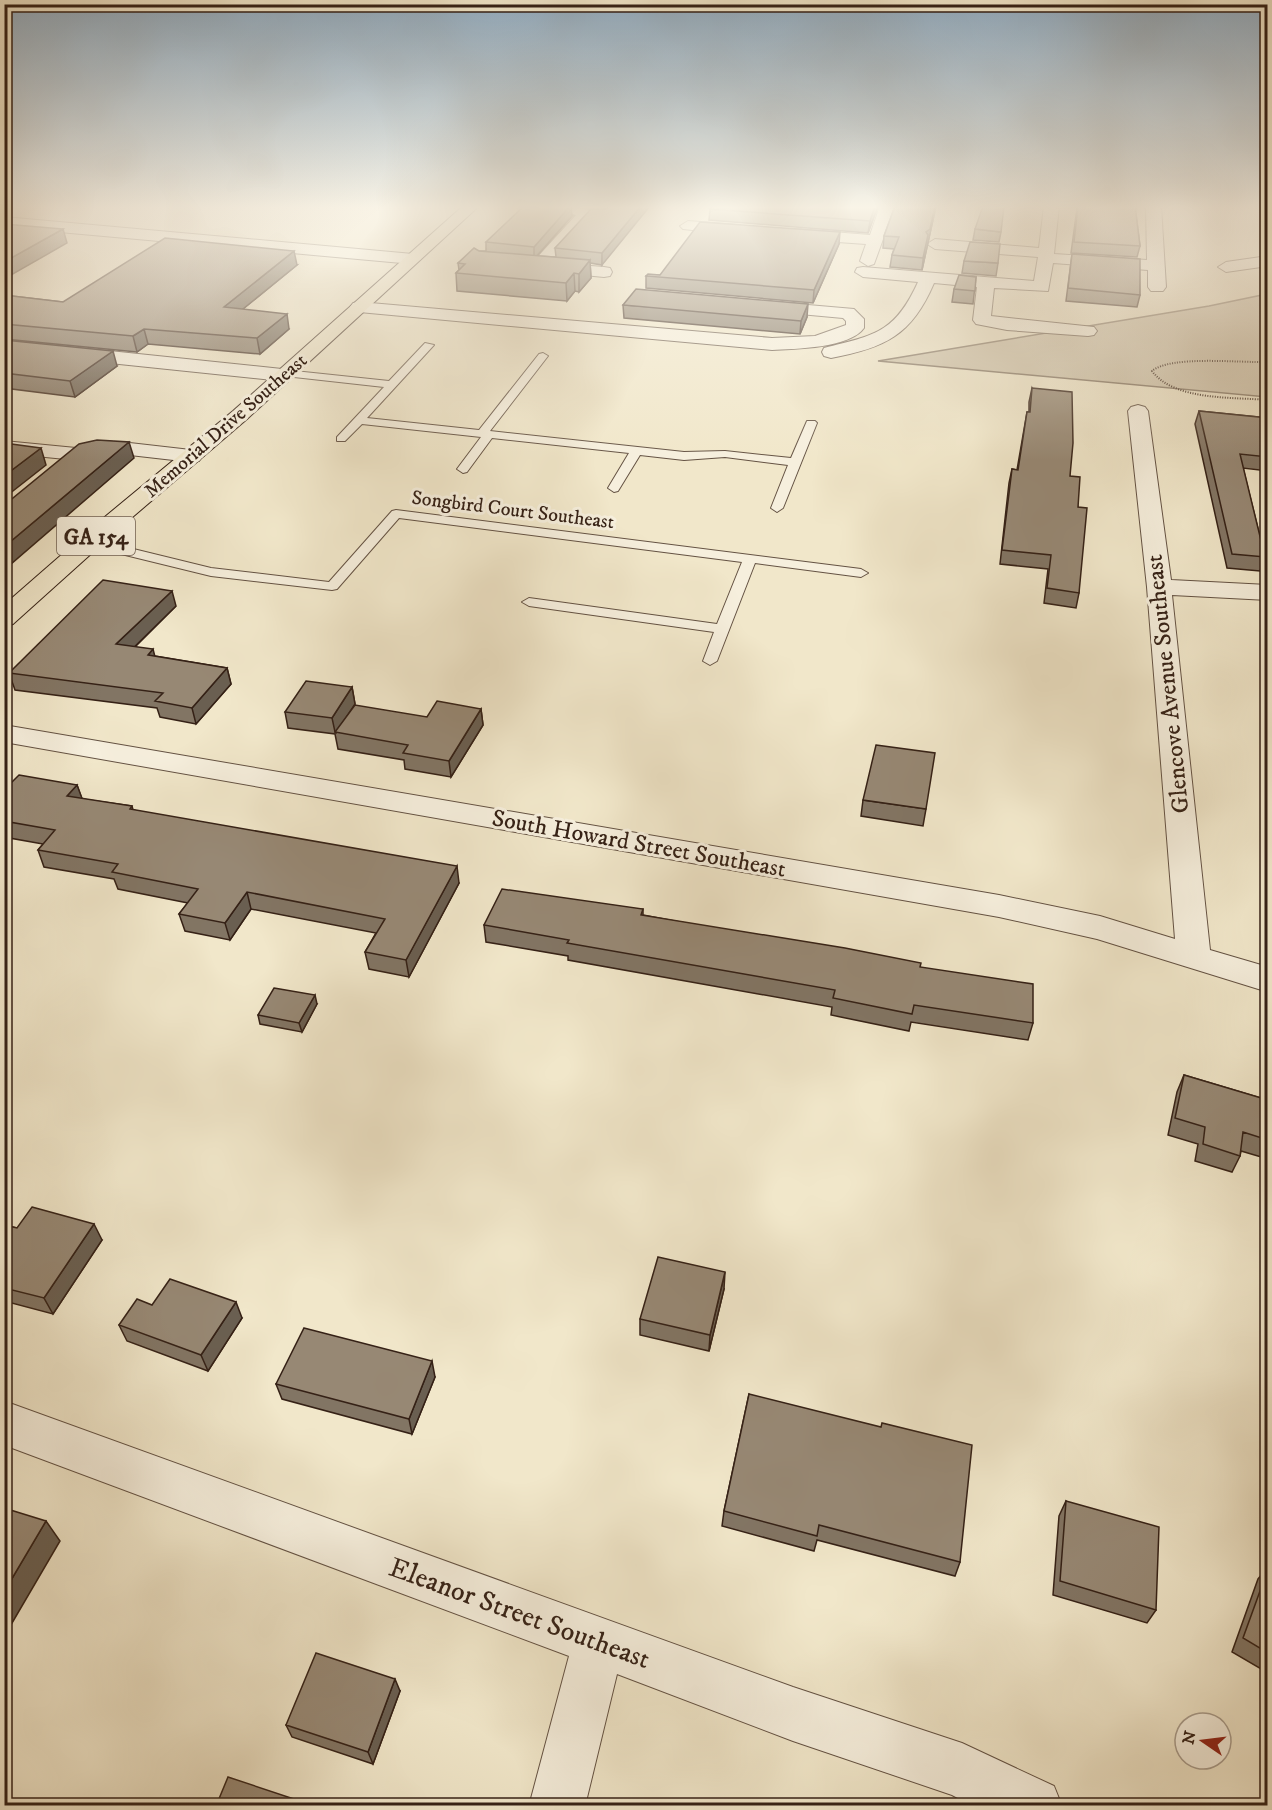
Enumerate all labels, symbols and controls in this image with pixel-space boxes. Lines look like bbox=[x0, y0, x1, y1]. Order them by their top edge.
street label: Memorial Drive Southeast bbox=[139, 349, 313, 504]
street label: Songbird Court Southeast bbox=[410, 486, 616, 535]
road number: GA 154 bbox=[57, 517, 135, 555]
street label: Glencove Avenue Southeast bbox=[1139, 553, 1197, 815]
street label: South Howard Street Southeast bbox=[489, 803, 788, 885]
street label: Eleanor Street Southeast bbox=[384, 1550, 655, 1677]
north arrow bbox=[1173, 1711, 1233, 1771]
text: N bbox=[1178, 1729, 1201, 1746]

